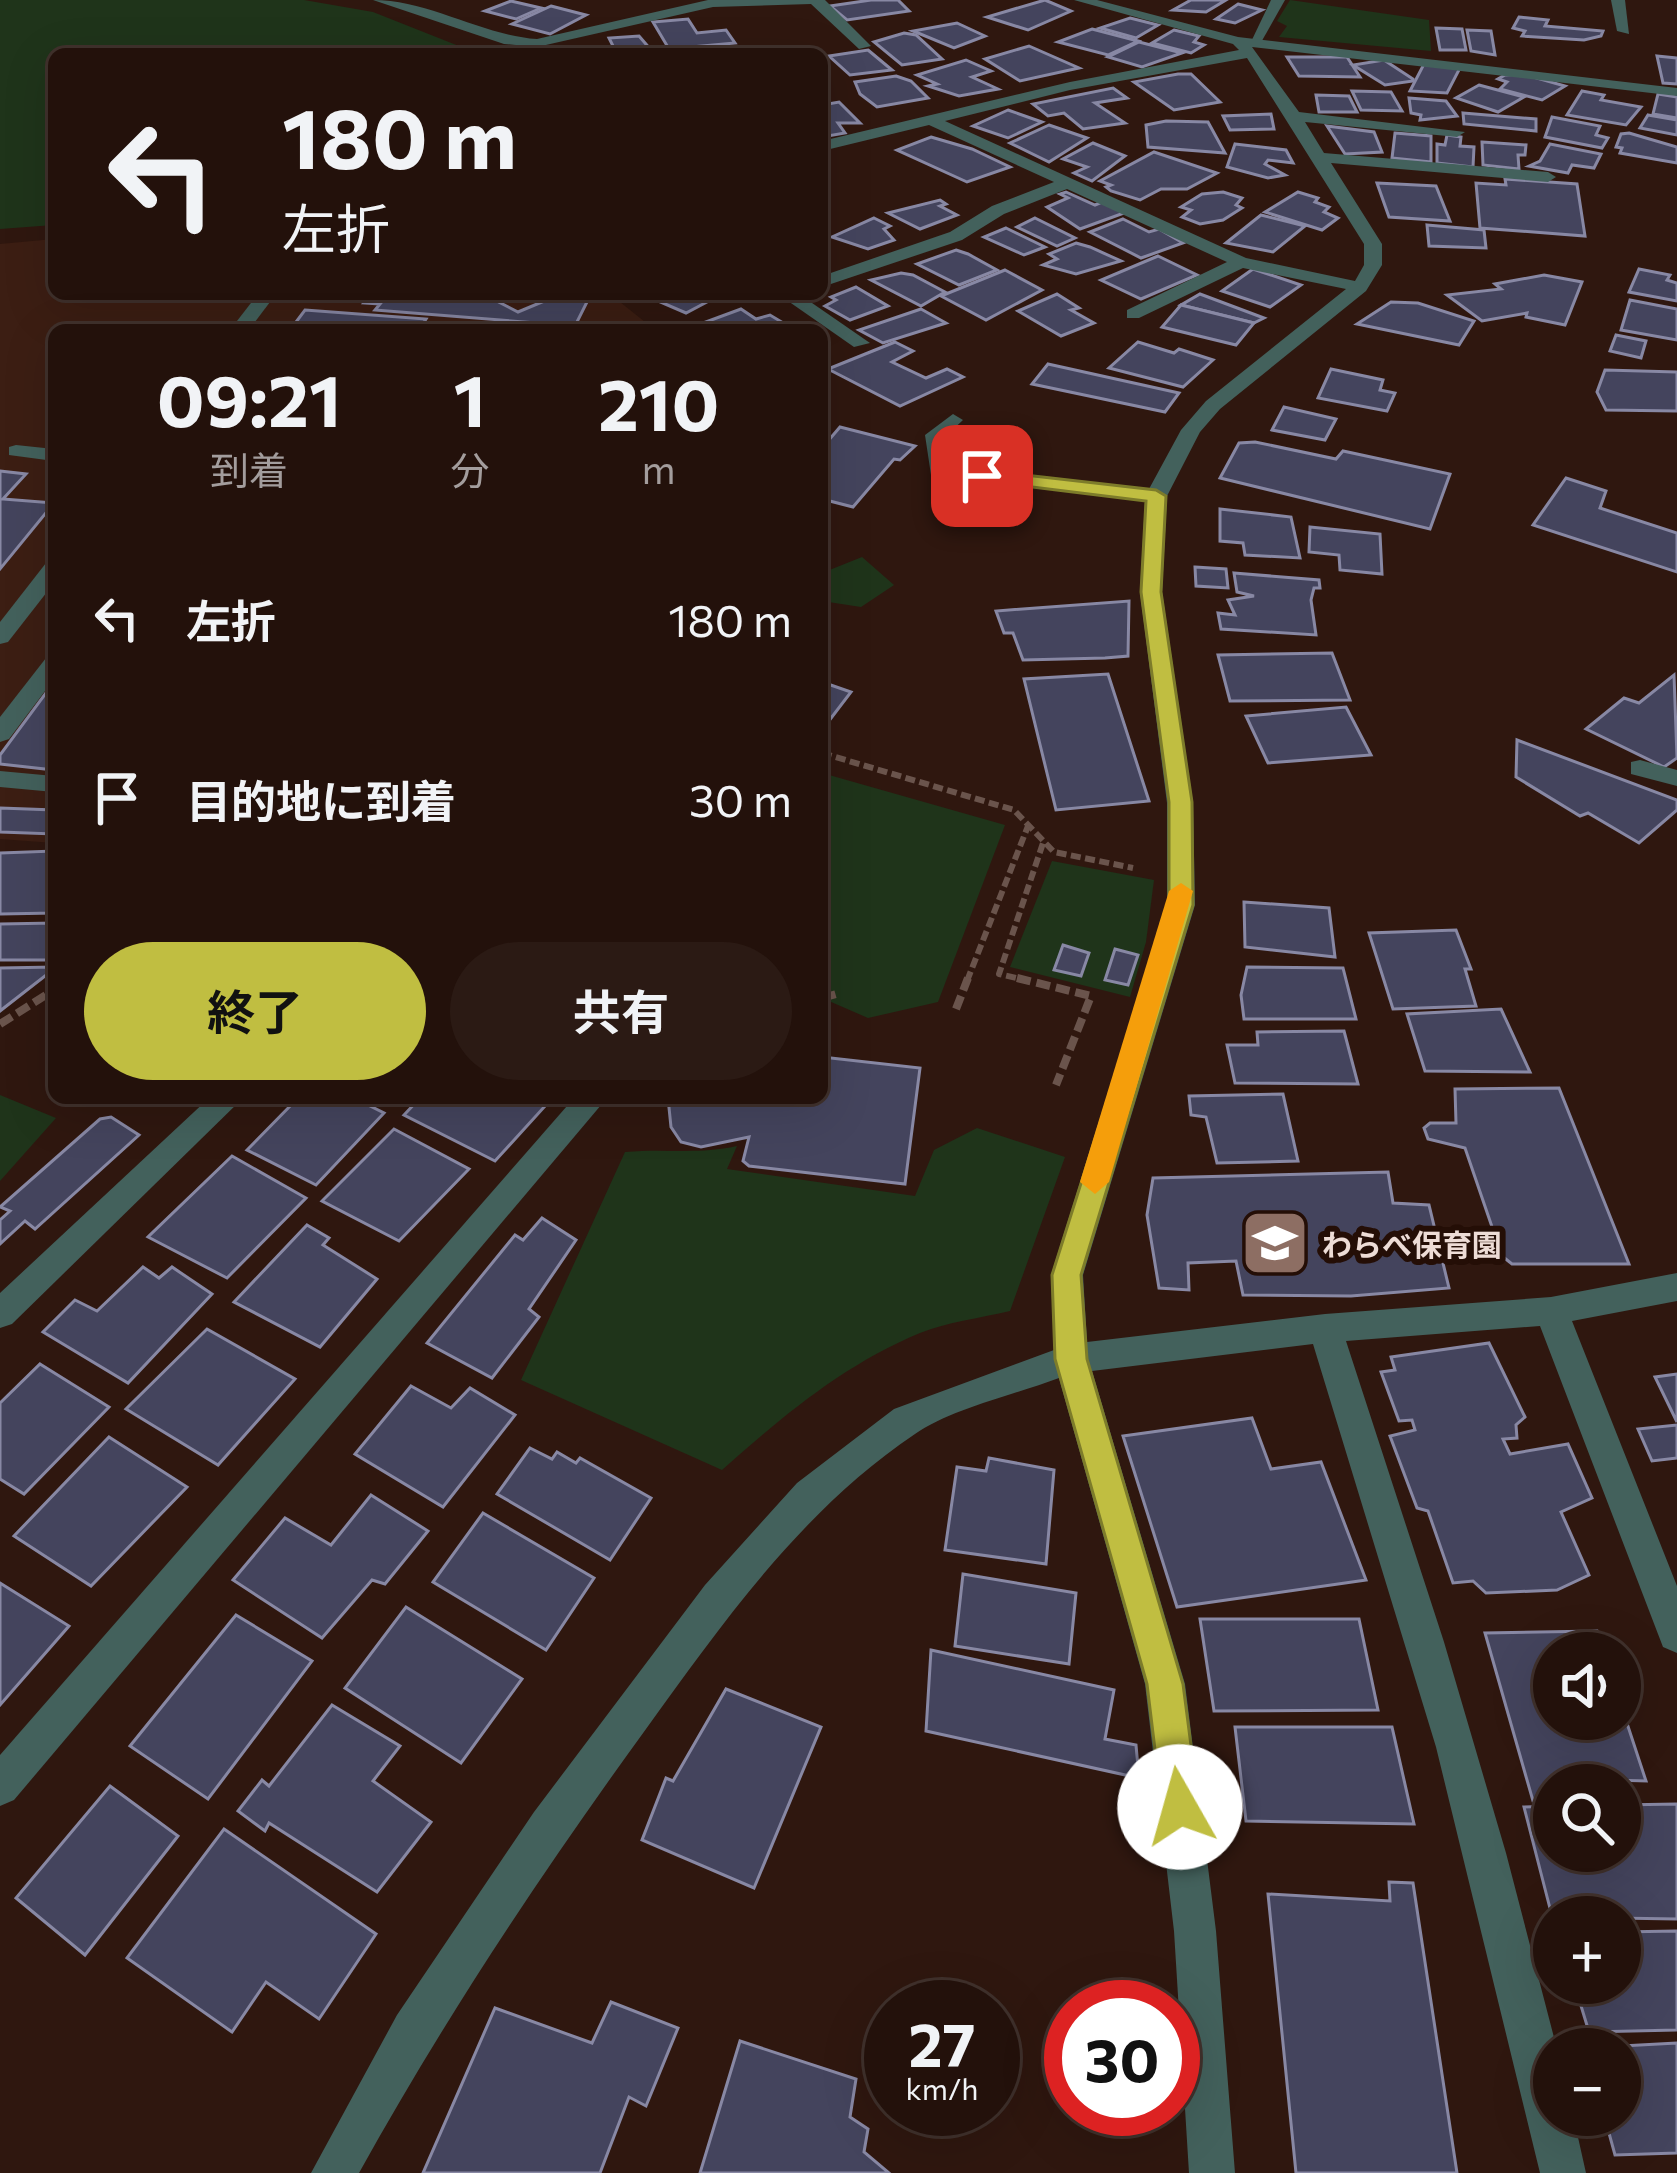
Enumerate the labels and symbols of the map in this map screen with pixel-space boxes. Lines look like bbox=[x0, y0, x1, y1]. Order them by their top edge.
pin bbox=[931, 425, 1033, 527]
school or university icon: わらべ保育園 bbox=[1240, 1208, 1310, 1278]
place label: わらべ保育園 bbox=[1322, 1225, 1502, 1262]
position arrow bbox=[1117, 1744, 1243, 1870]
speed limit sign: 30 bbox=[1044, 1980, 1200, 2136]

